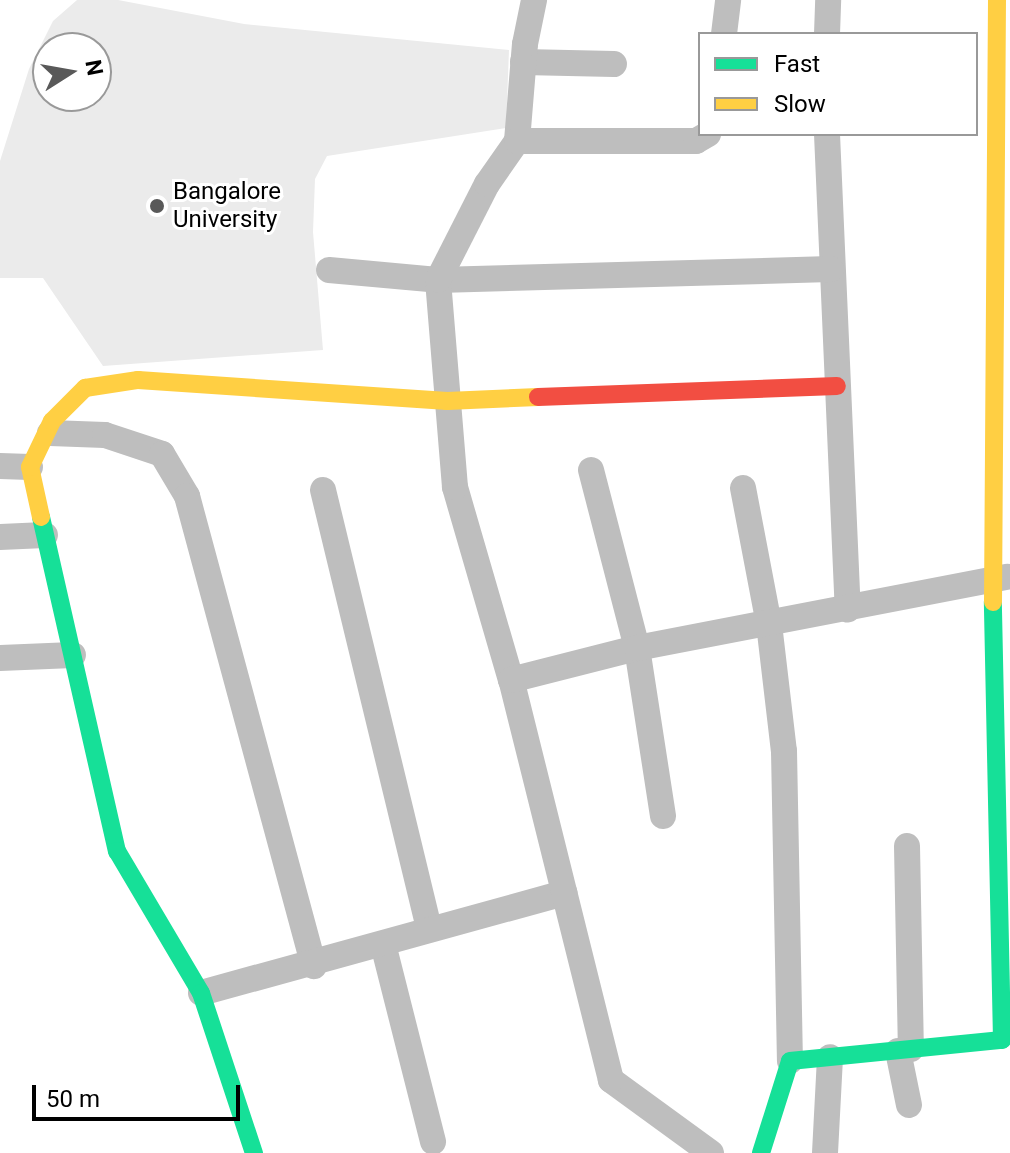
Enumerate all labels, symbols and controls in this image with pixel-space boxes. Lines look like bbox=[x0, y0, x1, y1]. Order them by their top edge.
north arrow bbox=[32, 32, 112, 112]
legend bbox=[698, 32, 978, 136]
text: Fast bbox=[774, 50, 820, 78]
text: N bbox=[80, 58, 108, 78]
text: Slow bbox=[774, 90, 826, 118]
place label: Bangalore University bbox=[173, 178, 281, 234]
marker: Bangalore University bbox=[148, 197, 166, 215]
scale bar bbox=[36, 1069, 244, 1119]
text: 50 m bbox=[46, 1085, 100, 1113]

